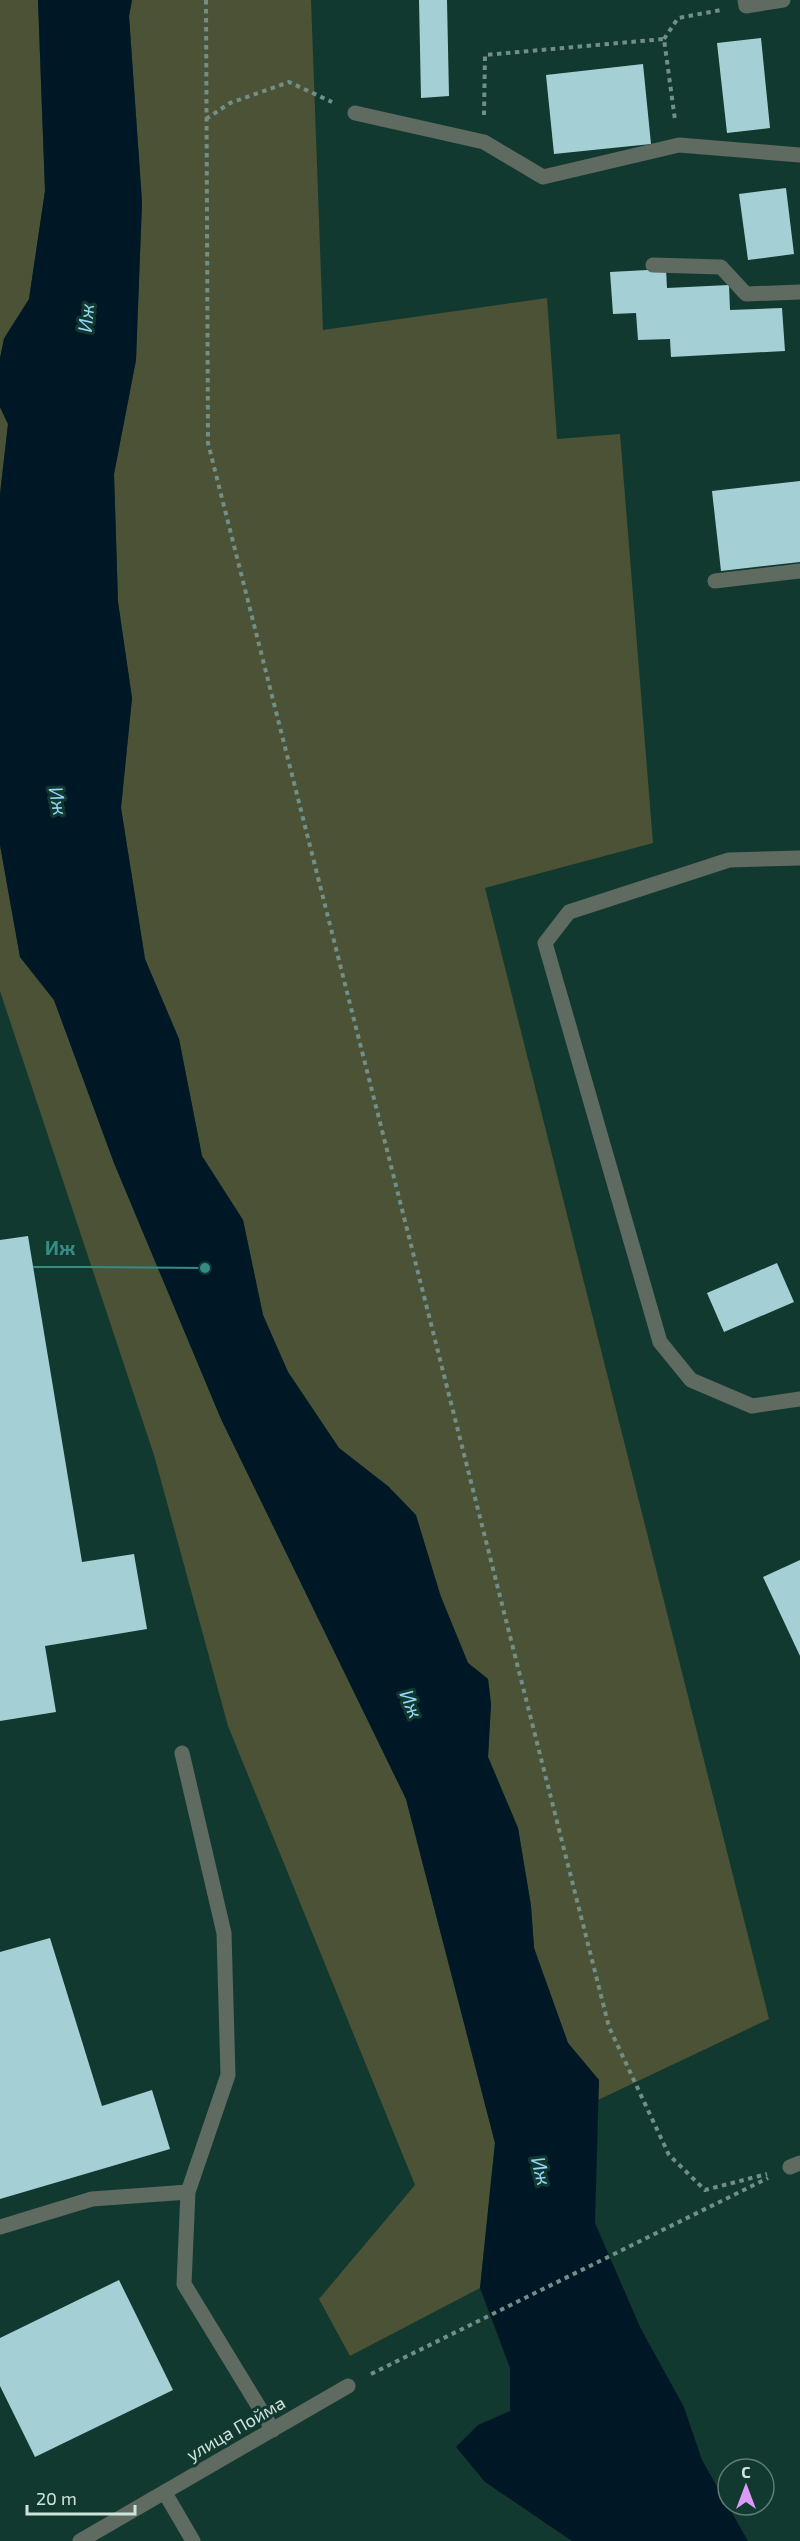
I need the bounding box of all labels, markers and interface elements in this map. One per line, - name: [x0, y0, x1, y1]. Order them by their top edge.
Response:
- water label: Иж: [72, 302, 98, 333]
- water label: Иж: [45, 784, 73, 817]
- callout: Иж: [33, 1229, 87, 1267]
- text: Иж: [45, 1235, 76, 1259]
- water label: Иж: [395, 1686, 429, 1722]
- water label: Иж: [527, 2154, 557, 2188]
- street label: улица Пойма: [182, 2391, 289, 2465]
- north arrow: [716, 2457, 776, 2517]
- text: С: [741, 2462, 751, 2481]
- scale bar: [27, 2478, 135, 2516]
- text: 20 m: [36, 2487, 77, 2509]

